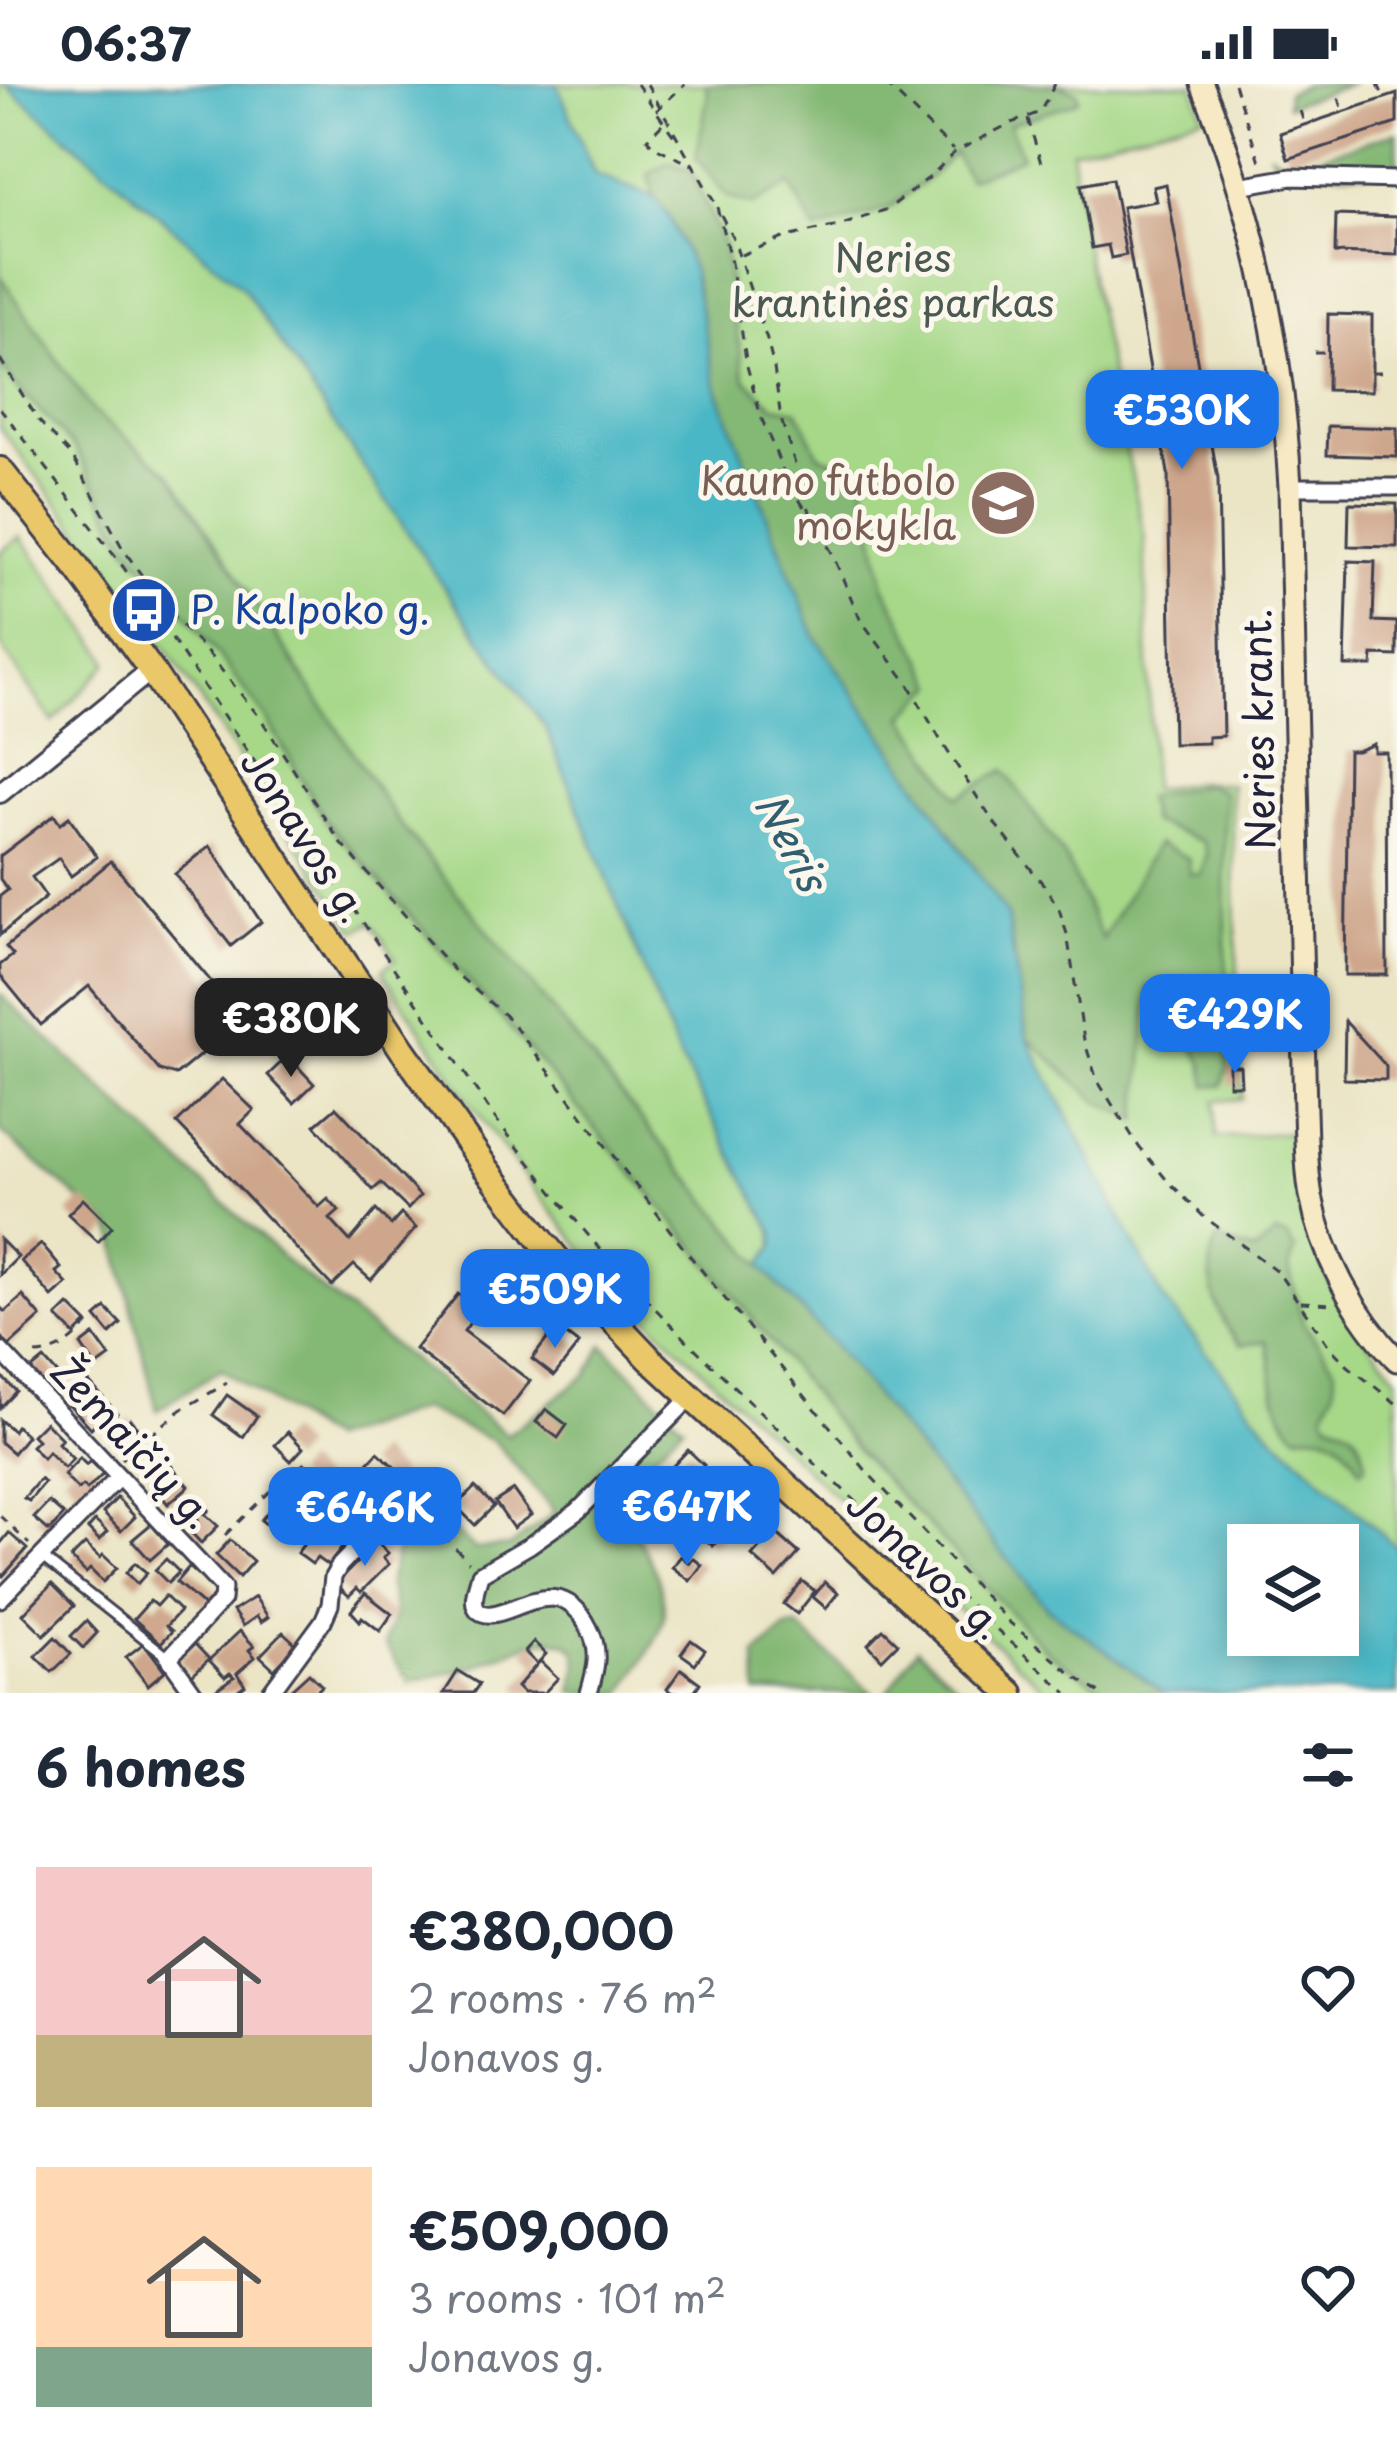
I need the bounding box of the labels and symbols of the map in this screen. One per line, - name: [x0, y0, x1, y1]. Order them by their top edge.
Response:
- park label: Neries krantinės parkas: [732, 226, 1054, 330]
- pin: €530K: [1098, 370, 1266, 472]
- place label: Kauno futbolo mokykla: [700, 449, 957, 553]
- school or university icon: Kauno futbolo mokykla: [968, 468, 1038, 538]
- bus stop icon: P. Kalpoko g.: [109, 575, 179, 645]
- place label: P. Kalpoko g.: [190, 578, 430, 637]
- street label: Neries krant.: [1225, 608, 1288, 850]
- street label: Jonavos g.: [228, 736, 384, 933]
- water label: Neris: [741, 780, 847, 905]
- pin: €429K: [1151, 974, 1319, 1076]
- pin: €380K: [207, 978, 375, 1080]
- pin: €509K: [471, 1249, 639, 1351]
- street label: Žemaičių g.: [38, 1342, 229, 1541]
- pin: €647K: [603, 1466, 771, 1568]
- pin: €646K: [281, 1467, 449, 1569]
- street label: Jonavos g.: [835, 1475, 1019, 1652]

